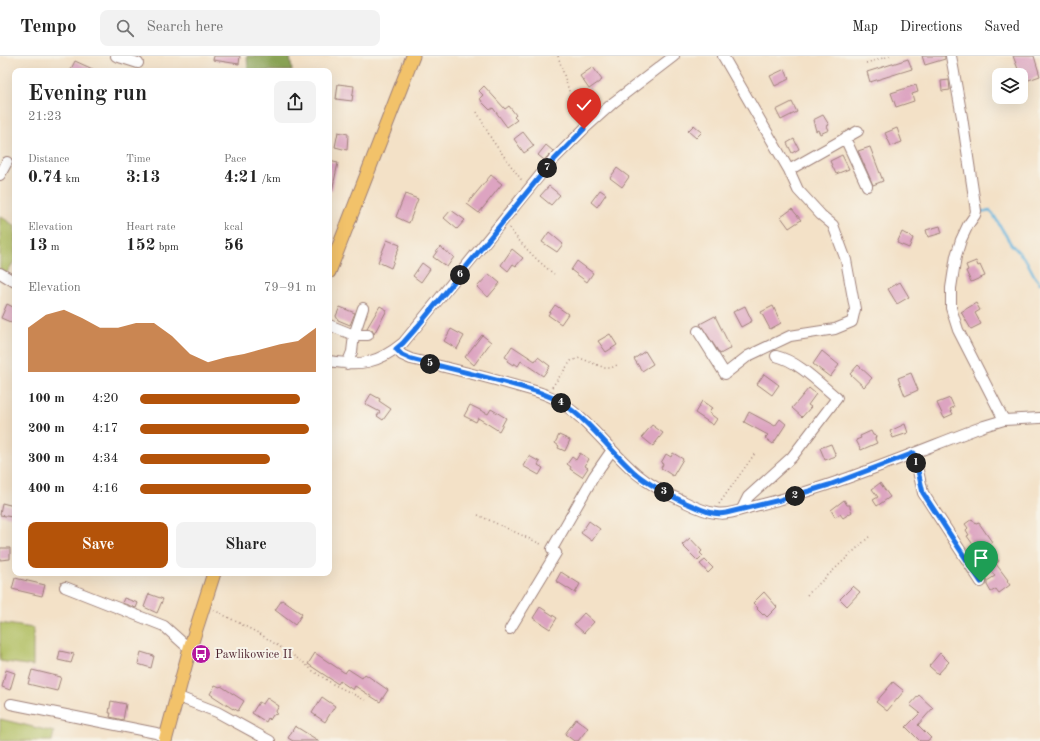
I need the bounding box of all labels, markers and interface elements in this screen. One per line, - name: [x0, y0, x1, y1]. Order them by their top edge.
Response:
- search box: [100, 10, 380, 46]
- icon: search: [114, 17, 136, 39]
- text: Tempo: [20, 18, 76, 37]
- text: Search here: [146, 20, 223, 35]
- text: Map: [852, 20, 878, 34]
- text: Directions: [900, 20, 962, 34]
- text: Saved: [984, 20, 1020, 34]
- map controls: [992, 68, 1028, 104]
- button: layers: [992, 68, 1028, 104]
- button: share: [274, 81, 316, 123]
- text: Evening run: [28, 83, 147, 105]
- pin: [567, 88, 601, 129]
- icon: check: [573, 94, 595, 116]
- text: 21:23: [28, 110, 62, 123]
- text: Distance: [28, 154, 69, 165]
- text: Time: [126, 154, 151, 165]
- text: Pace: [224, 154, 246, 165]
- pin: 7: [537, 158, 557, 178]
- text: 7: [544, 162, 550, 173]
- text: 0.74: [28, 169, 62, 186]
- text: 3:13: [126, 169, 160, 186]
- text: 4:21: [224, 169, 258, 186]
- text: km: [62, 174, 80, 185]
- text: /km: [258, 174, 281, 185]
- text: Elevation: [28, 222, 73, 233]
- text: Heart rate: [126, 222, 175, 233]
- text: kcal: [224, 222, 243, 233]
- text: 13: [28, 237, 48, 254]
- text: 152: [126, 237, 156, 254]
- text: 56: [224, 237, 244, 254]
- text: m: [48, 242, 60, 253]
- text: bpm: [156, 242, 179, 253]
- pin: 6: [450, 265, 470, 285]
- text: 6: [457, 269, 463, 280]
- text: Elevation: [28, 281, 81, 294]
- text: 79–91 m: [264, 281, 316, 294]
- pin: 5: [420, 354, 440, 374]
- text: 5: [427, 358, 433, 369]
- text: 100 m: [28, 392, 65, 405]
- text: 4:20: [92, 392, 118, 405]
- pin: 4: [551, 393, 571, 413]
- text: 4: [558, 397, 564, 408]
- text: 200 m: [28, 422, 65, 435]
- text: 4:17: [92, 422, 118, 435]
- text: 300 m: [28, 452, 65, 465]
- text: 4:34: [92, 452, 118, 465]
- pin: 1: [906, 453, 926, 473]
- text: 1: [913, 457, 919, 468]
- text: 400 m: [28, 482, 65, 495]
- text: 4:16: [92, 482, 118, 495]
- pin: 3: [654, 482, 674, 502]
- text: 3: [661, 486, 667, 497]
- pin: 2: [785, 486, 805, 506]
- text: 2: [792, 490, 798, 501]
- button: Save: [28, 522, 168, 568]
- button: Share: [176, 522, 316, 568]
- pin: [964, 541, 998, 582]
- icon: arrive: [970, 547, 992, 569]
- bus stop icon: Pawlikowice II: [190, 643, 212, 665]
- place label: Pawlikowice II: [215, 649, 292, 661]

